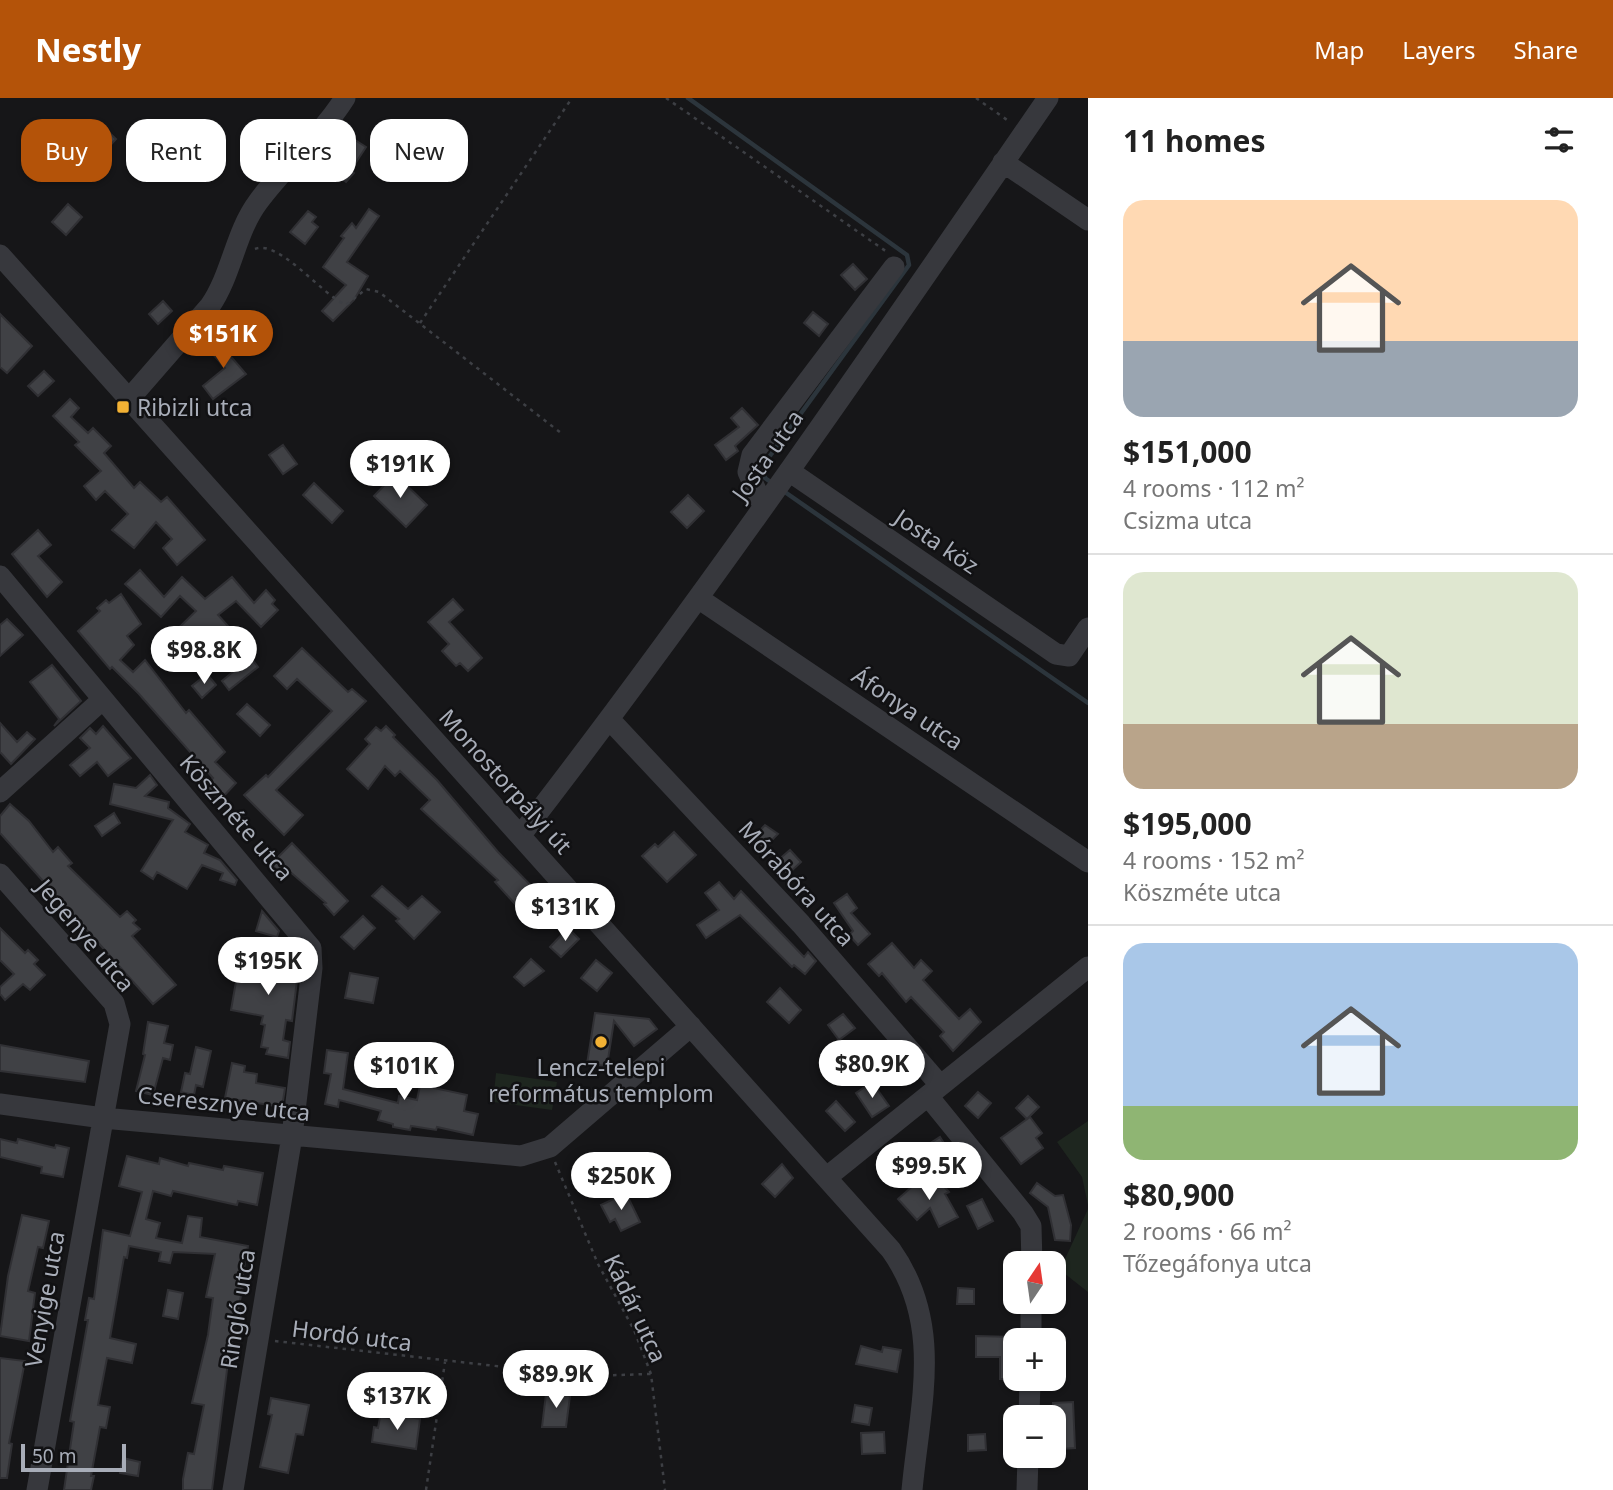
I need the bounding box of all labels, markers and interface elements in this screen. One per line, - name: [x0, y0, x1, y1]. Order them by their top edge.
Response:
- text: Nestly: [35, 27, 141, 72]
- text: Map: [1314, 33, 1364, 66]
- text: Layers: [1402, 33, 1476, 66]
- text: Share: [1514, 33, 1578, 66]
- chip: Buy: [21, 119, 112, 182]
- chip: Rent: [126, 119, 226, 182]
- chip: Filters: [240, 119, 356, 182]
- chip: New: [370, 119, 468, 182]
- text: 11 homes: [1123, 120, 1266, 161]
- icon: filters: [1540, 121, 1578, 159]
- icon: home: [1288, 245, 1414, 371]
- pin: $151K: [174, 310, 272, 370]
- text: $151K: [189, 317, 257, 349]
- place label: Ribizli utca: [137, 391, 252, 423]
- marker: Ribizli utca: [115, 399, 131, 415]
- street label: Josta utca: [723, 403, 810, 509]
- text: $151,000: [1123, 431, 1252, 472]
- pin: $191K: [351, 440, 449, 500]
- text: $191K: [366, 447, 434, 479]
- text: 4 rooms · 112 m²: [1123, 472, 1305, 504]
- street label: Josta köz: [887, 500, 985, 581]
- text: Csizma utca: [1123, 504, 1252, 536]
- icon: home: [1288, 617, 1414, 743]
- pin: $98.8K: [147, 626, 261, 686]
- text: $98.8K: [167, 633, 241, 665]
- street label: Áfonya utca: [846, 659, 970, 757]
- street label: Monostorpályi út: [432, 702, 580, 860]
- street label: Köszméte utca: [173, 747, 301, 887]
- text: $195,000: [1123, 803, 1252, 844]
- street label: Mórabóra utca: [732, 813, 862, 953]
- text: 4 rooms · 152 m²: [1123, 844, 1305, 876]
- street label: Jegenye utca: [28, 870, 143, 998]
- text: Köszméte utca: [1123, 876, 1281, 908]
- pin: $131K: [516, 884, 614, 943]
- text: $131K: [531, 890, 599, 922]
- pin: $195K: [219, 937, 317, 997]
- text: $195K: [234, 944, 302, 976]
- icon: home: [1288, 988, 1414, 1114]
- marker: Lencz-telepi református templom: [593, 1034, 609, 1050]
- pin: $80.9K: [815, 1040, 929, 1100]
- pin: $101K: [355, 1042, 453, 1102]
- text: $80.9K: [835, 1047, 909, 1079]
- text: $101K: [370, 1049, 438, 1081]
- place label: Lencz-telepi református templom: [488, 1051, 714, 1109]
- street label: Cseresznye utca: [136, 1078, 312, 1128]
- pin: $99.5K: [872, 1142, 986, 1202]
- text: $99.5K: [892, 1149, 966, 1181]
- pin: $250K: [572, 1152, 670, 1212]
- text: $250K: [587, 1159, 655, 1191]
- text: $80,900: [1123, 1174, 1235, 1215]
- text: 2 rooms · 66 m²: [1123, 1215, 1292, 1247]
- street label: Venyige utca: [16, 1228, 72, 1370]
- street label: Ringló utca: [212, 1247, 262, 1371]
- text: Tőzegáfonya utca: [1123, 1247, 1312, 1279]
- street label: Kádár utca: [597, 1249, 675, 1367]
- north arrow: [1003, 1251, 1066, 1314]
- map controls: [1003, 1251, 1066, 1468]
- street label: Hordó utca: [290, 1312, 414, 1358]
- button: +: [1003, 1328, 1066, 1391]
- pin: $89.9K: [499, 1350, 613, 1410]
- text: $89.9K: [519, 1357, 593, 1389]
- pin: $137K: [348, 1372, 446, 1432]
- text: $137K: [363, 1379, 431, 1411]
- button: −: [1003, 1405, 1066, 1468]
- scale bar: [21, 1441, 126, 1473]
- text: 50 m: [32, 1443, 76, 1469]

